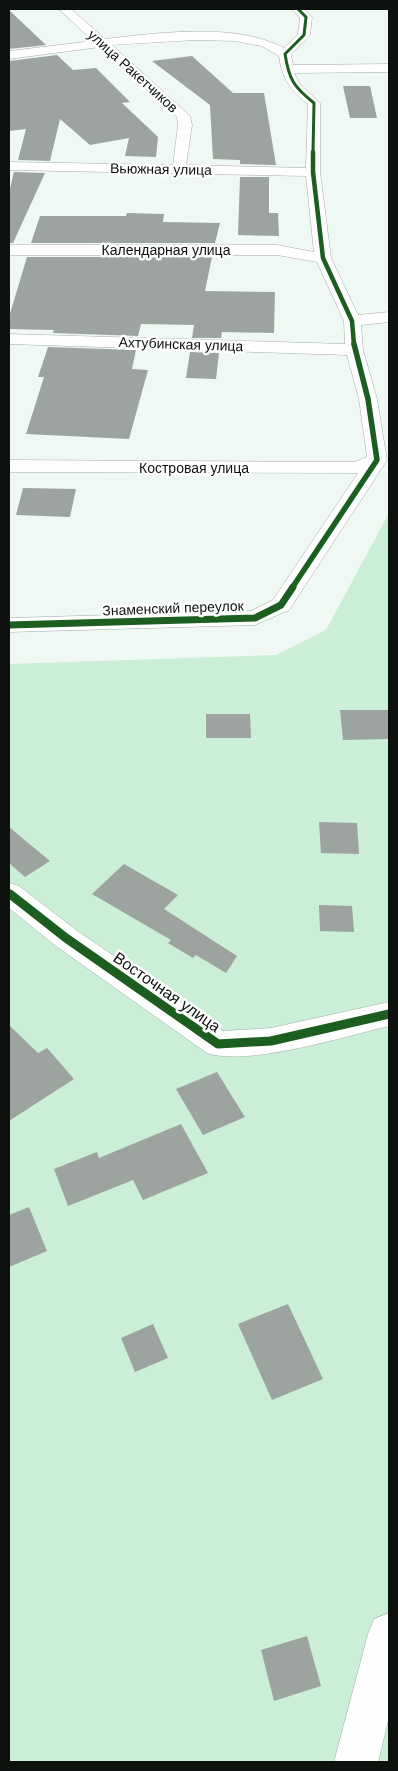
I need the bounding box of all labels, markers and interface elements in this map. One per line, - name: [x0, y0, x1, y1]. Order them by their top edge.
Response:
- street label: улица Ракетчиков: [85, 26, 181, 116]
- street label: Вьюжная улица: [110, 160, 212, 178]
- street label: Календарная улица: [102, 242, 231, 258]
- street label: Ахтубинская улица: [118, 334, 244, 354]
- street label: Костровая улица: [139, 460, 249, 476]
- street label: Знаменский переулок: [102, 598, 245, 618]
- street label: Восточная улица: [110, 949, 224, 1035]

